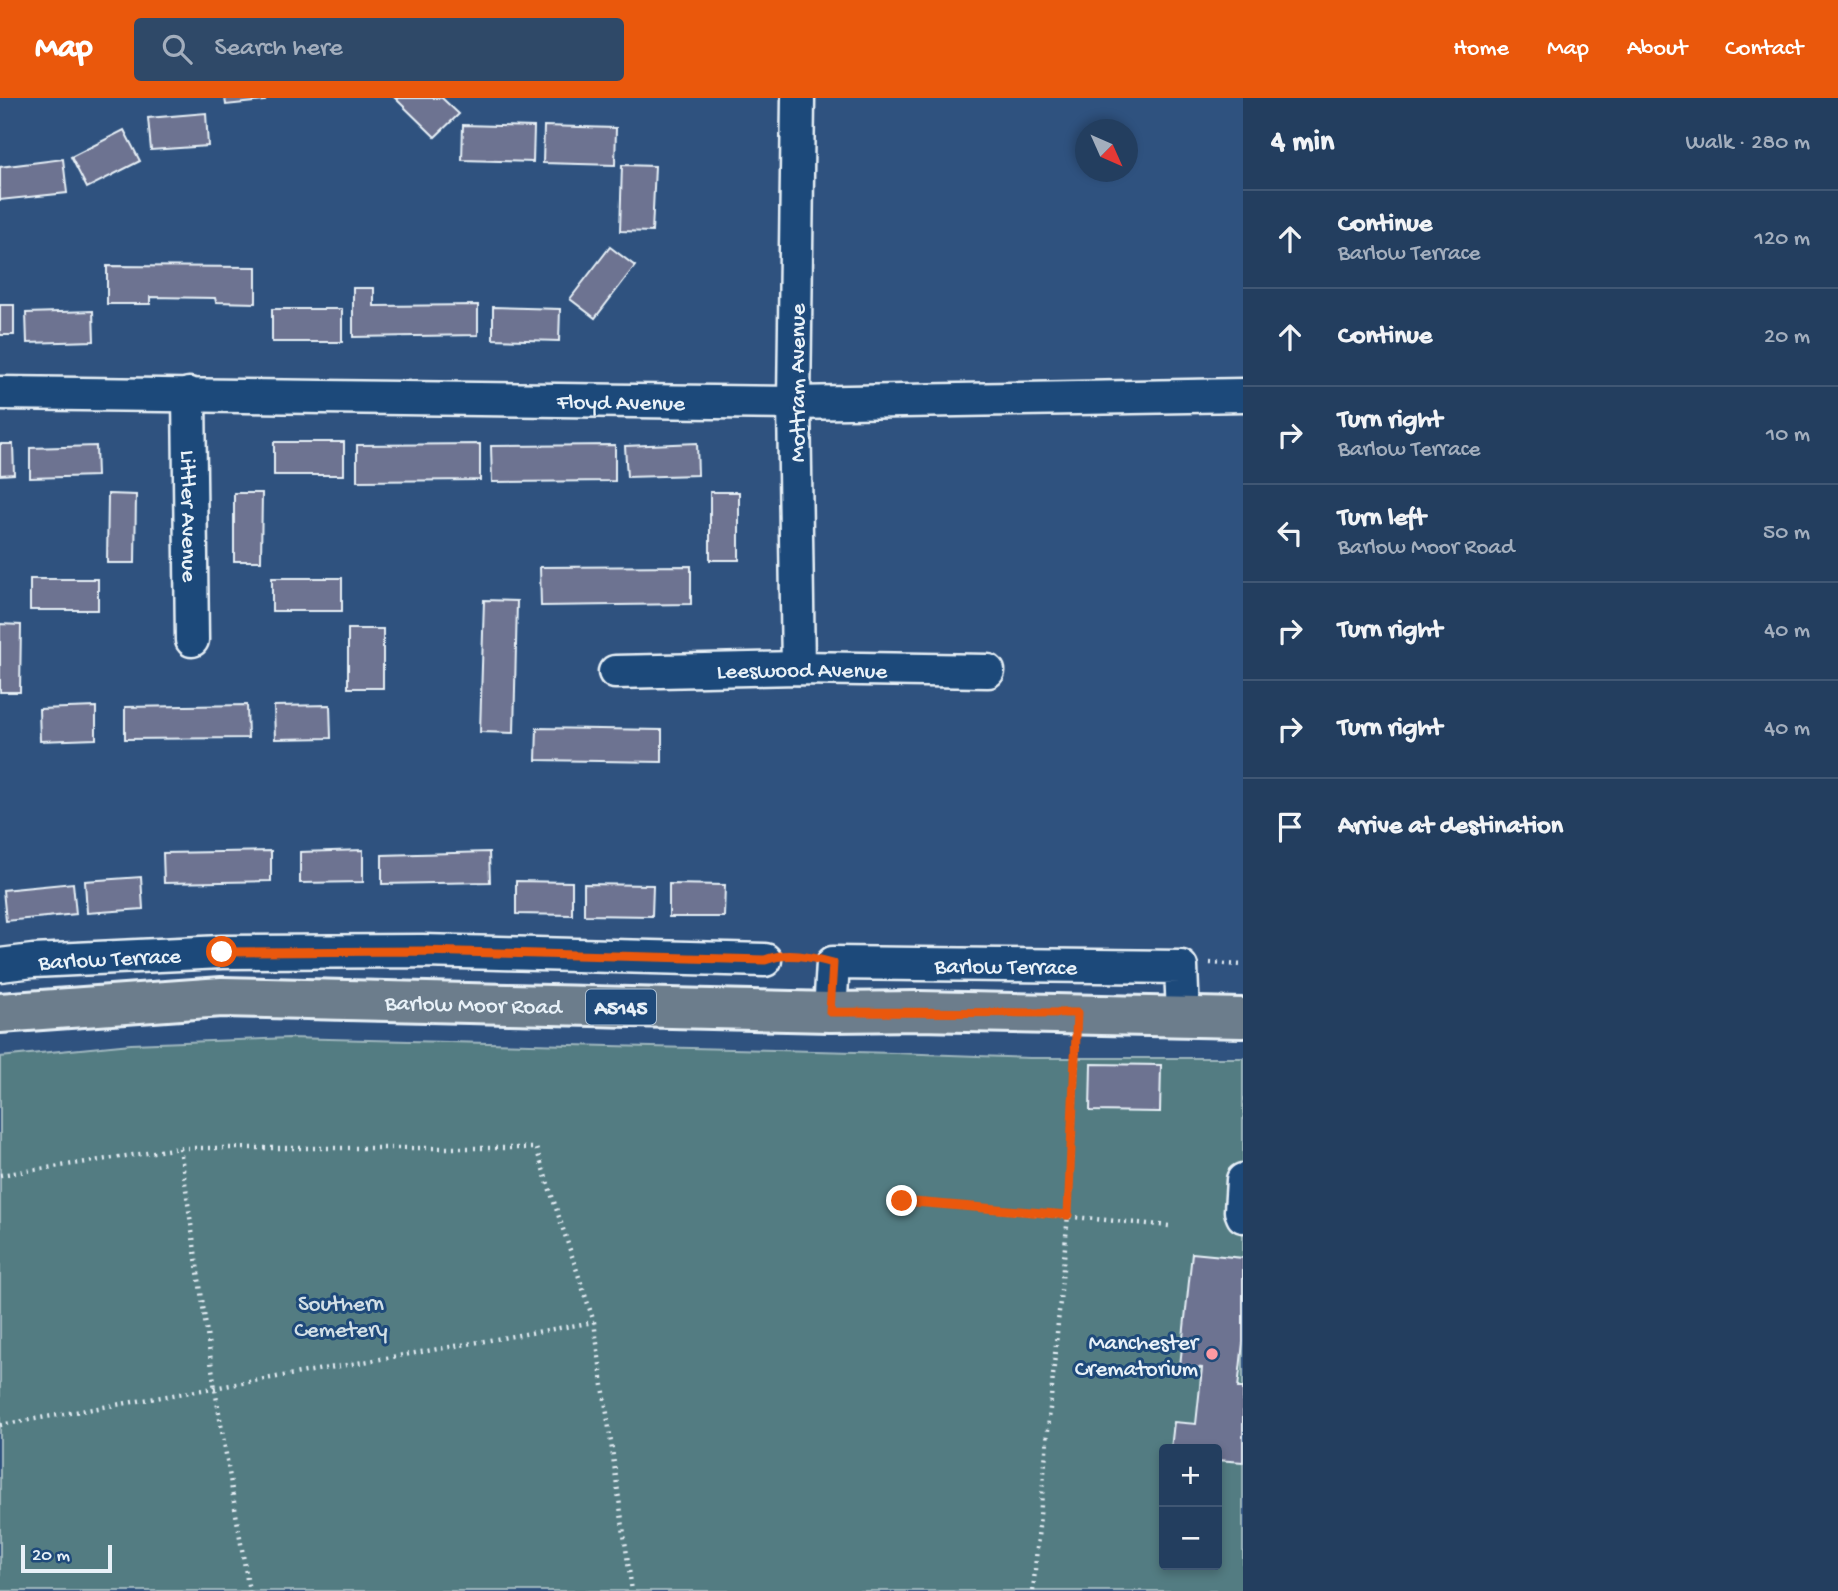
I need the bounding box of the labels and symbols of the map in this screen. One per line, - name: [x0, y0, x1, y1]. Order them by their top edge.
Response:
- north arrow: [1075, 119, 1138, 182]
- street label: Mottram Avenue: [786, 303, 813, 462]
- street label: Floyd Avenue: [556, 390, 686, 419]
- street label: Littler Avenue: [173, 450, 201, 583]
- street label: Leeswood Avenue: [716, 658, 889, 687]
- route start: [206, 936, 237, 967]
- street label: Barlow Terrace: [37, 944, 183, 978]
- street label: Barlow Terrace: [933, 954, 1078, 983]
- road number: A5145: [586, 990, 656, 1024]
- street label: Barlow Moor Road: [384, 991, 563, 1022]
- route end: [886, 1185, 917, 1216]
- park label: Southern Cemetery: [294, 1292, 388, 1345]
- place label: Manchester Crematorium: [1075, 1331, 1200, 1384]
- marker: Manchester Crematorium: [1204, 1346, 1220, 1362]
- scale bar: [21, 1542, 112, 1574]

